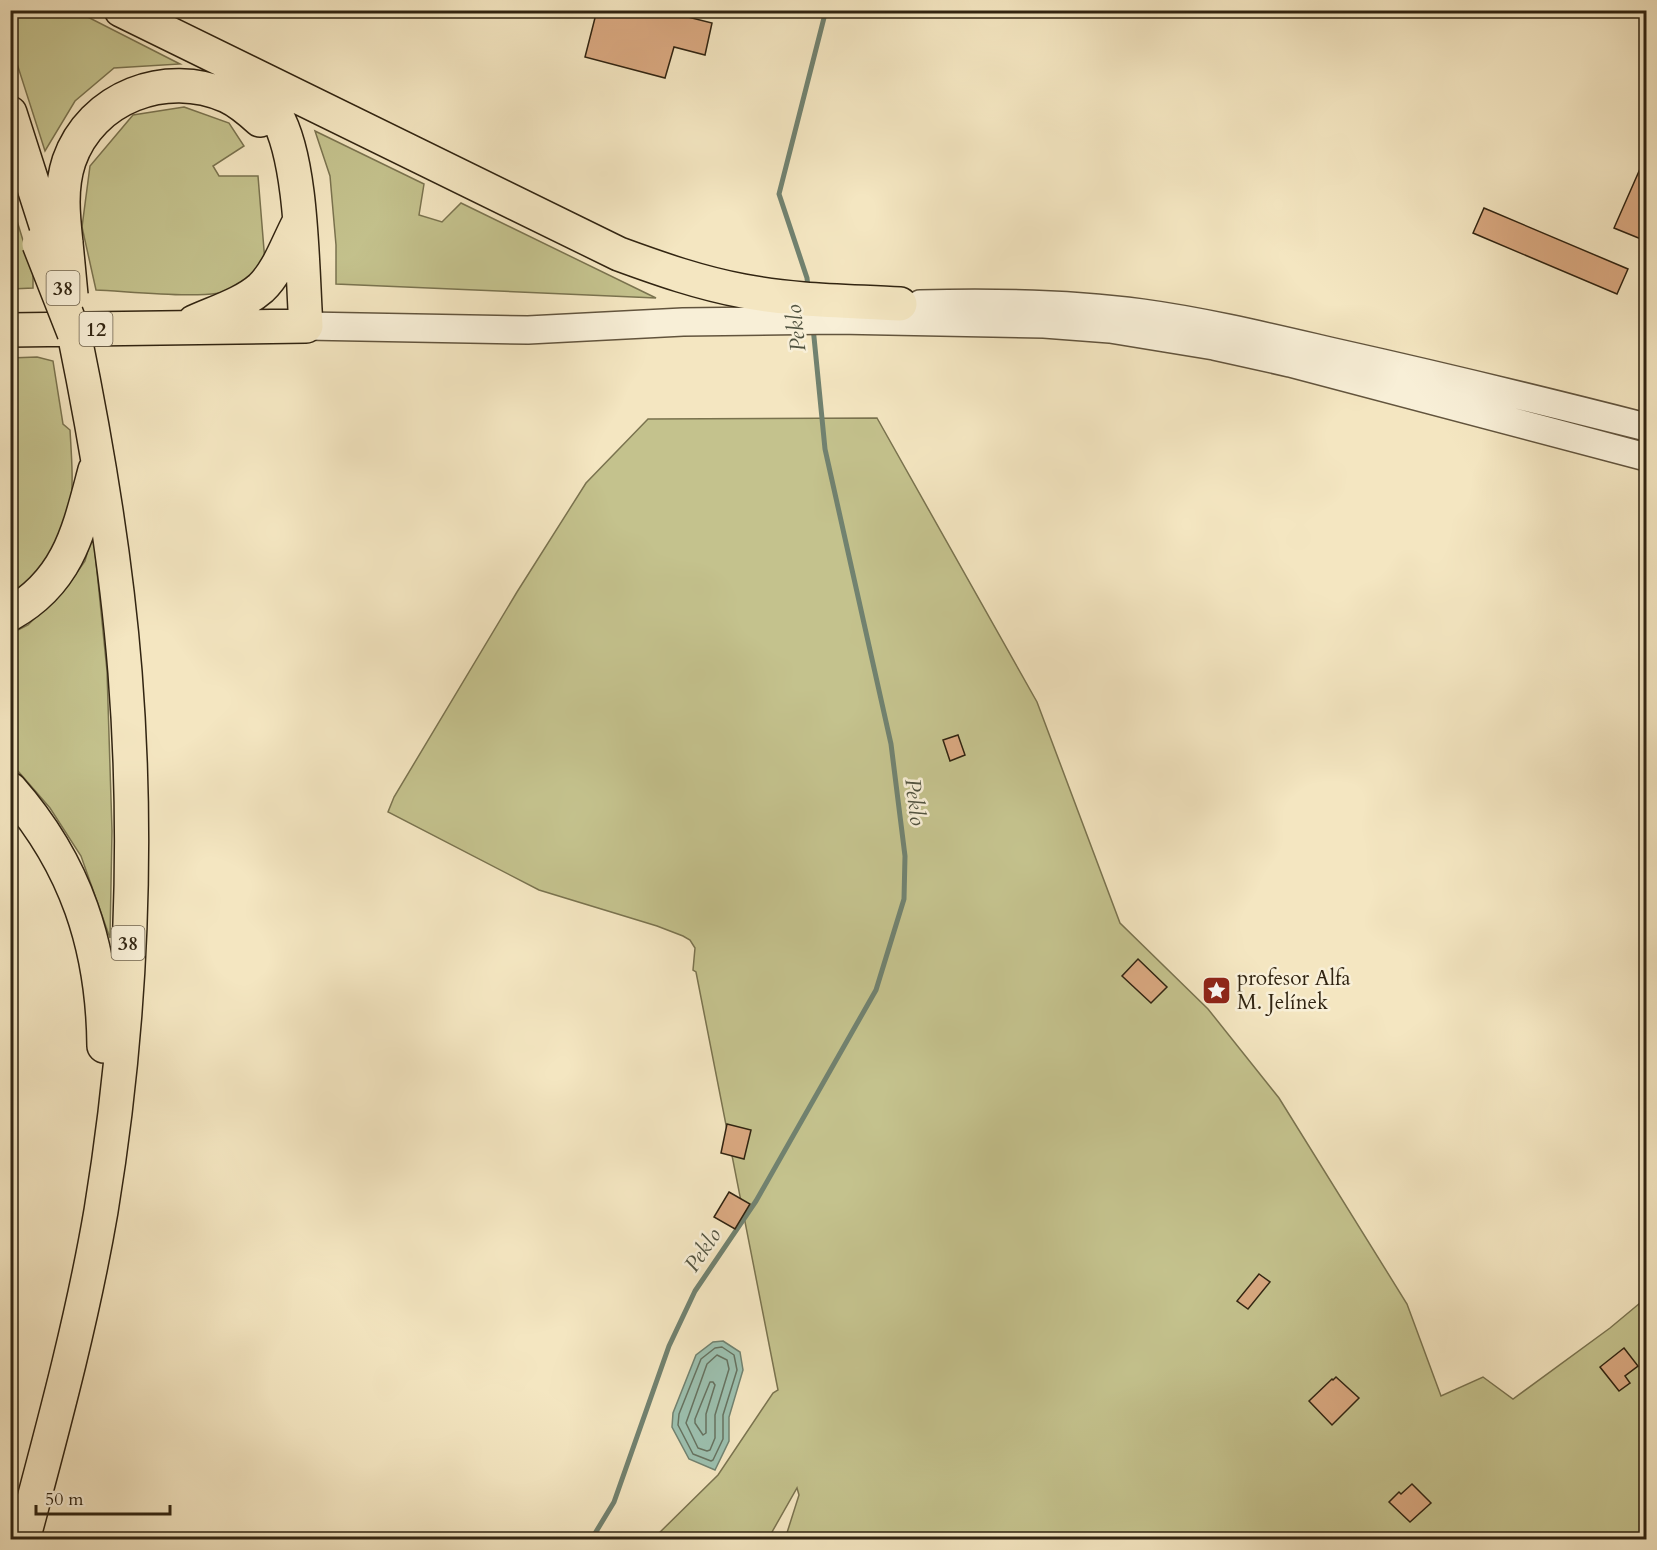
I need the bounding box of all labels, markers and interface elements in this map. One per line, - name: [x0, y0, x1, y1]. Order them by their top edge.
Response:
- road number: 38: [46, 271, 80, 305]
- water label: Peklo: [779, 303, 813, 353]
- road number: 12: [80, 312, 112, 346]
- water label: Peklo: [897, 777, 933, 827]
- road number: 38: [112, 926, 144, 960]
- place label: profesor Alfa M. Jelínek: [1237, 964, 1351, 1017]
- place icon: profesor Alfa M. Jelínek: [1200, 974, 1232, 1006]
- water label: Peklo: [677, 1222, 729, 1278]
- scale bar: [36, 1478, 170, 1516]
- text: 50 m: [45, 1487, 84, 1512]

